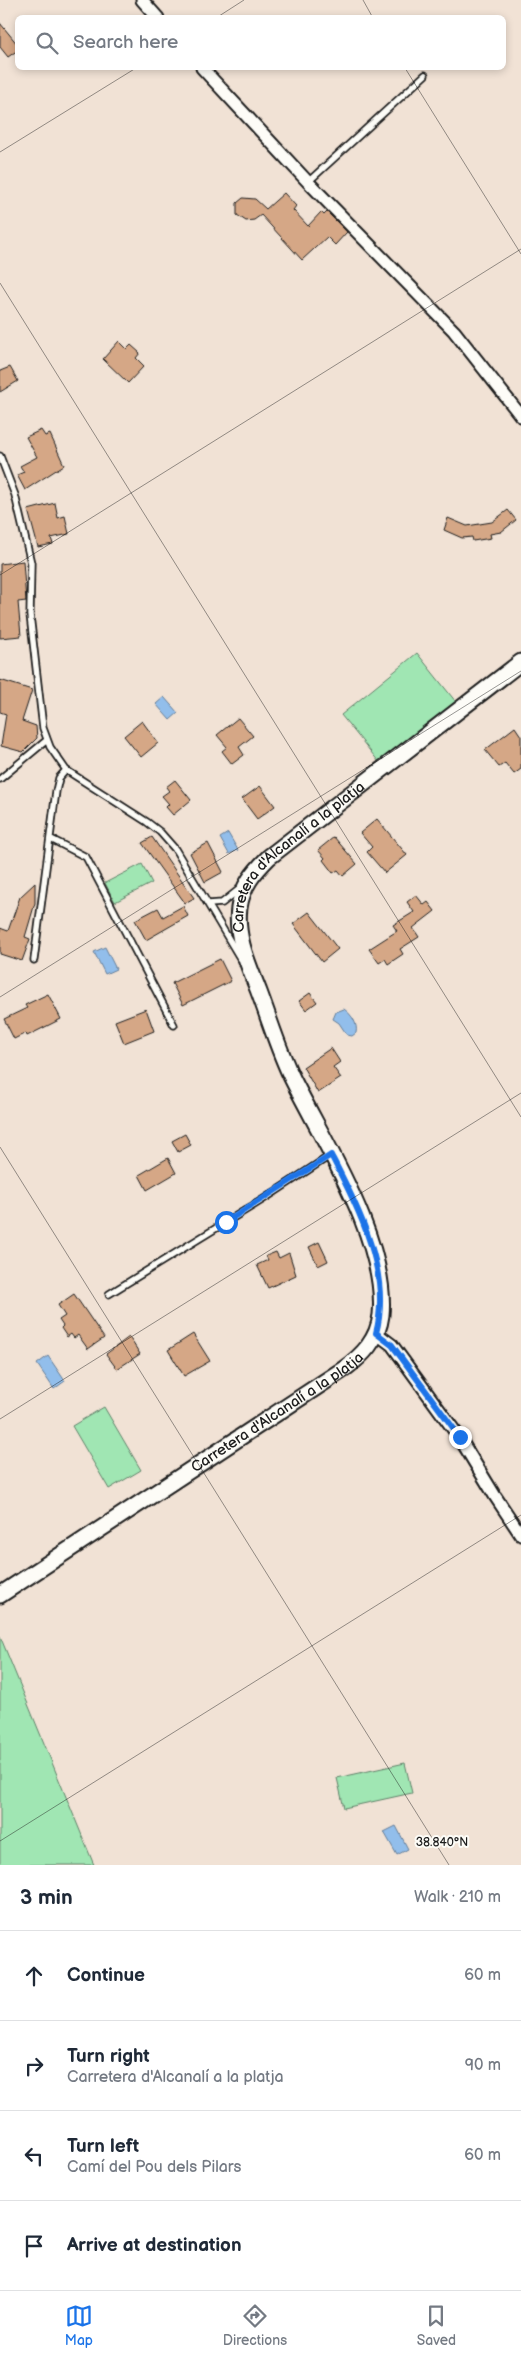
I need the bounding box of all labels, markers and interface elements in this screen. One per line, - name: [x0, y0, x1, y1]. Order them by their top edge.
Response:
- search box: [15, 15, 506, 70]
- icon: search: [33, 29, 61, 57]
- text: Search here: [73, 31, 178, 54]
- street label: Carretera d'Alcanalí a la platja: [229, 777, 369, 933]
- route start: [215, 1211, 238, 1234]
- street label: Carretera d'Alcanalí a la platja: [188, 1348, 368, 1477]
- route end: [449, 1426, 472, 1449]
- text: 38.840°N: [416, 1835, 468, 1850]
- text: 3 min: [20, 1885, 73, 1910]
- text: Walk · 210 m: [414, 1888, 501, 1907]
- icon: ahead: [20, 1962, 48, 1990]
- text: Continue: [67, 1964, 145, 1987]
- text: 60 m: [464, 1966, 501, 1985]
- text: Turn right: [67, 2045, 150, 2068]
- icon: right: [20, 2052, 48, 2080]
- text: 90 m: [465, 2056, 501, 2075]
- text: Carretera d'Alcanalí a la platja: [67, 2068, 284, 2087]
- text: Turn left: [67, 2135, 139, 2158]
- icon: left: [20, 2142, 48, 2170]
- text: 60 m: [464, 2146, 501, 2165]
- text: Camí del Pou dels Pilars: [67, 2158, 241, 2177]
- icon: arrive: [20, 2232, 48, 2260]
- text: Arrive at destination: [67, 2234, 242, 2257]
- tab: Map: [65, 2302, 93, 2349]
- tab: Directions: [223, 2302, 287, 2349]
- tab: Saved: [417, 2302, 456, 2349]

